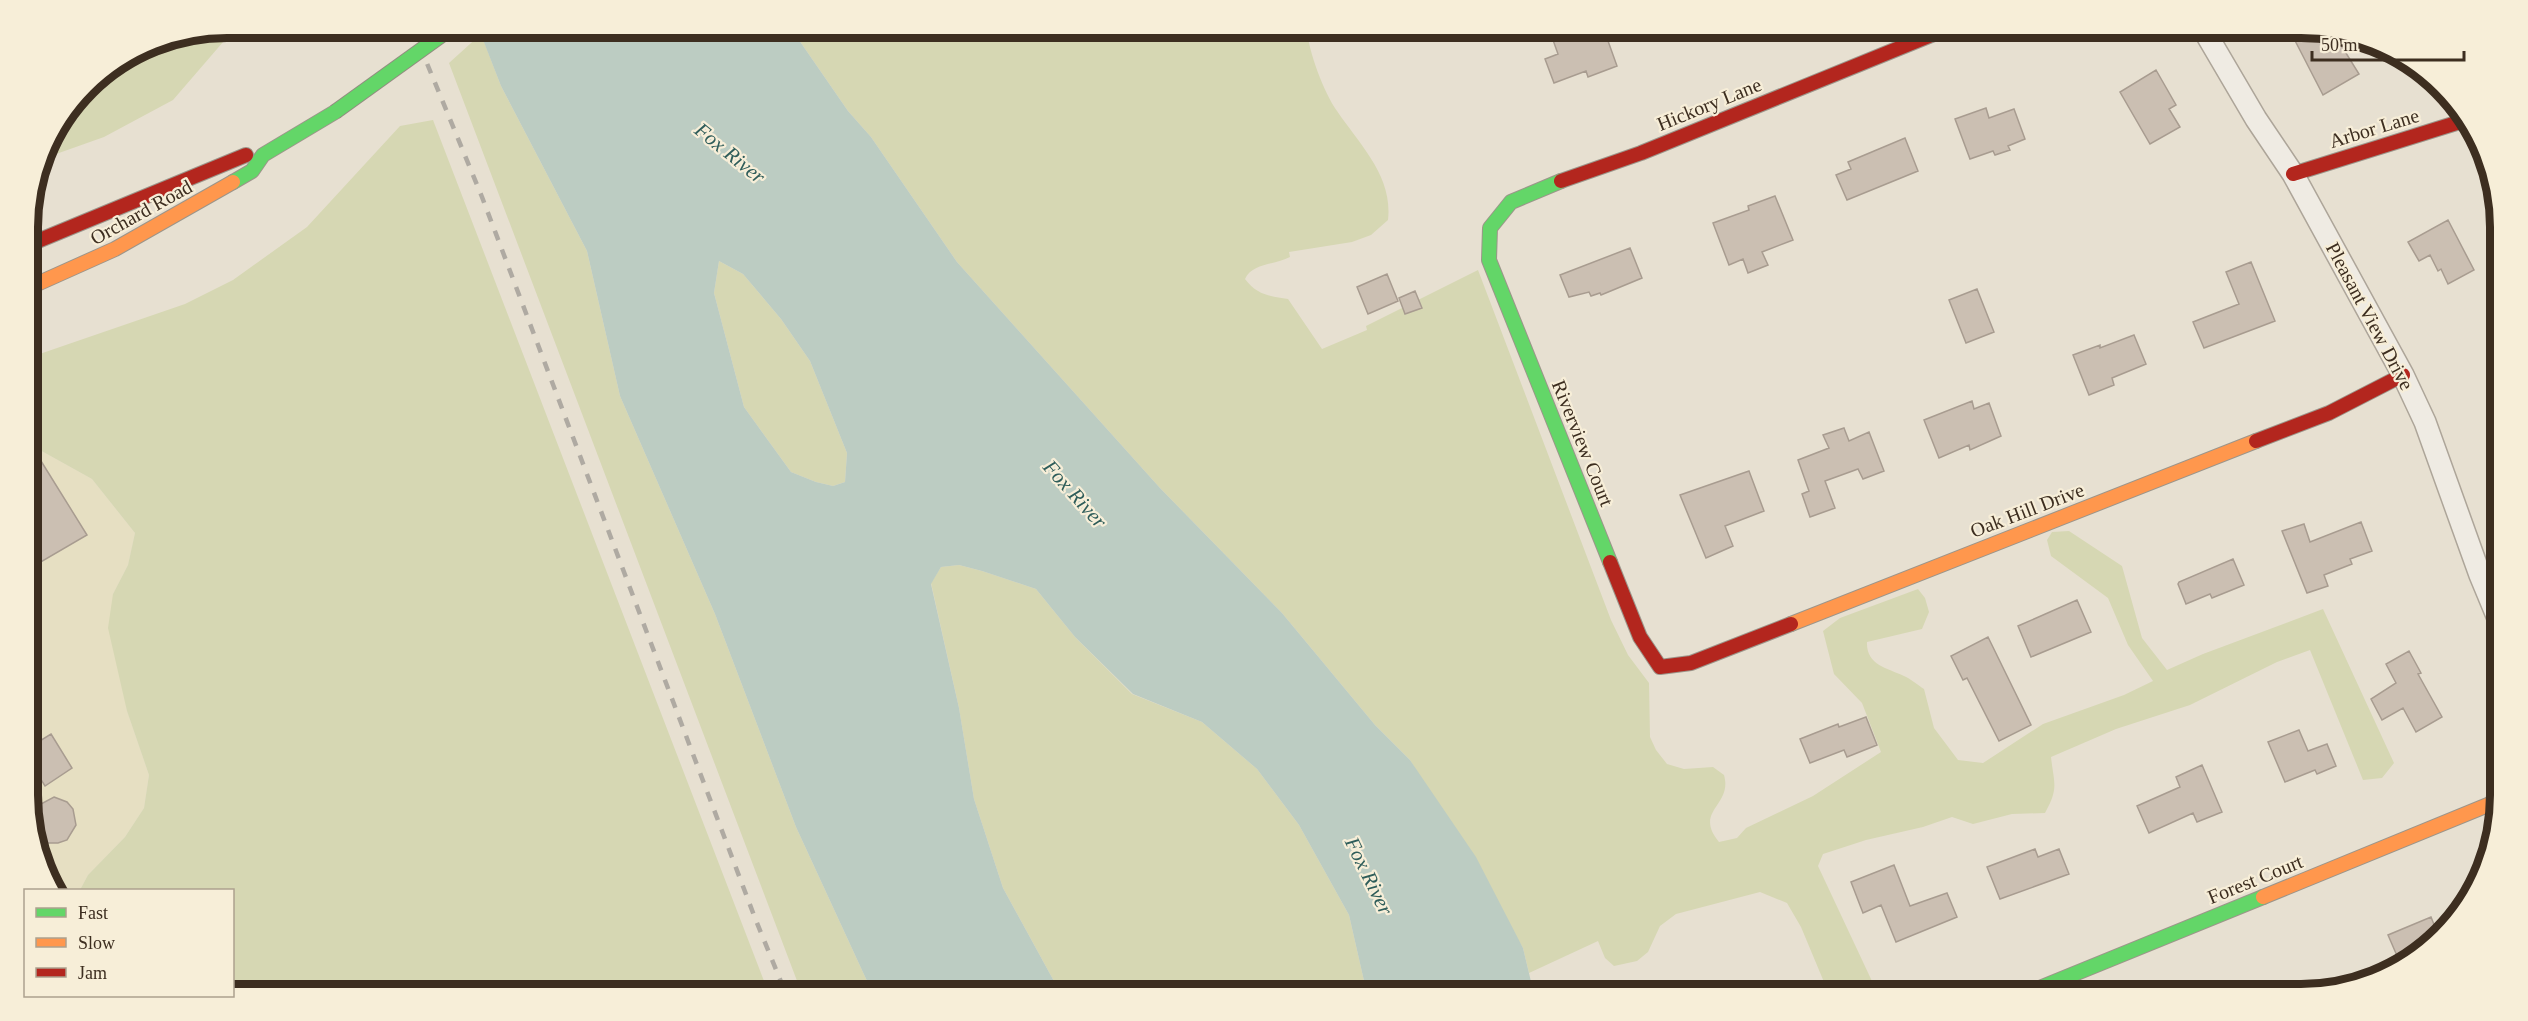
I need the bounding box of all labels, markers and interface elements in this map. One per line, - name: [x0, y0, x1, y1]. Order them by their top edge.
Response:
- scale bar: [2312, 24, 2464, 62]
- text: 50 m: [2321, 35, 2358, 55]
- street label: Hickory Lane: [1654, 73, 1765, 136]
- street label: Arbor Lane: [2326, 104, 2422, 152]
- water label: Fox River: [689, 117, 771, 189]
- street label: Orchard Road: [86, 175, 196, 249]
- street label: Pleasant View Drive: [2322, 238, 2418, 394]
- street label: Riverview Court: [1548, 377, 1618, 510]
- water label: Fox River: [1038, 454, 1112, 534]
- street label: Oak Hill Drive: [1967, 478, 2087, 542]
- water label: Fox River: [1340, 832, 1398, 919]
- street label: Forest Court: [2204, 850, 2306, 908]
- legend: [24, 889, 234, 997]
- text: Fast: [78, 903, 108, 923]
- text: Slow: [78, 933, 115, 953]
- text: Jam: [78, 963, 107, 983]

